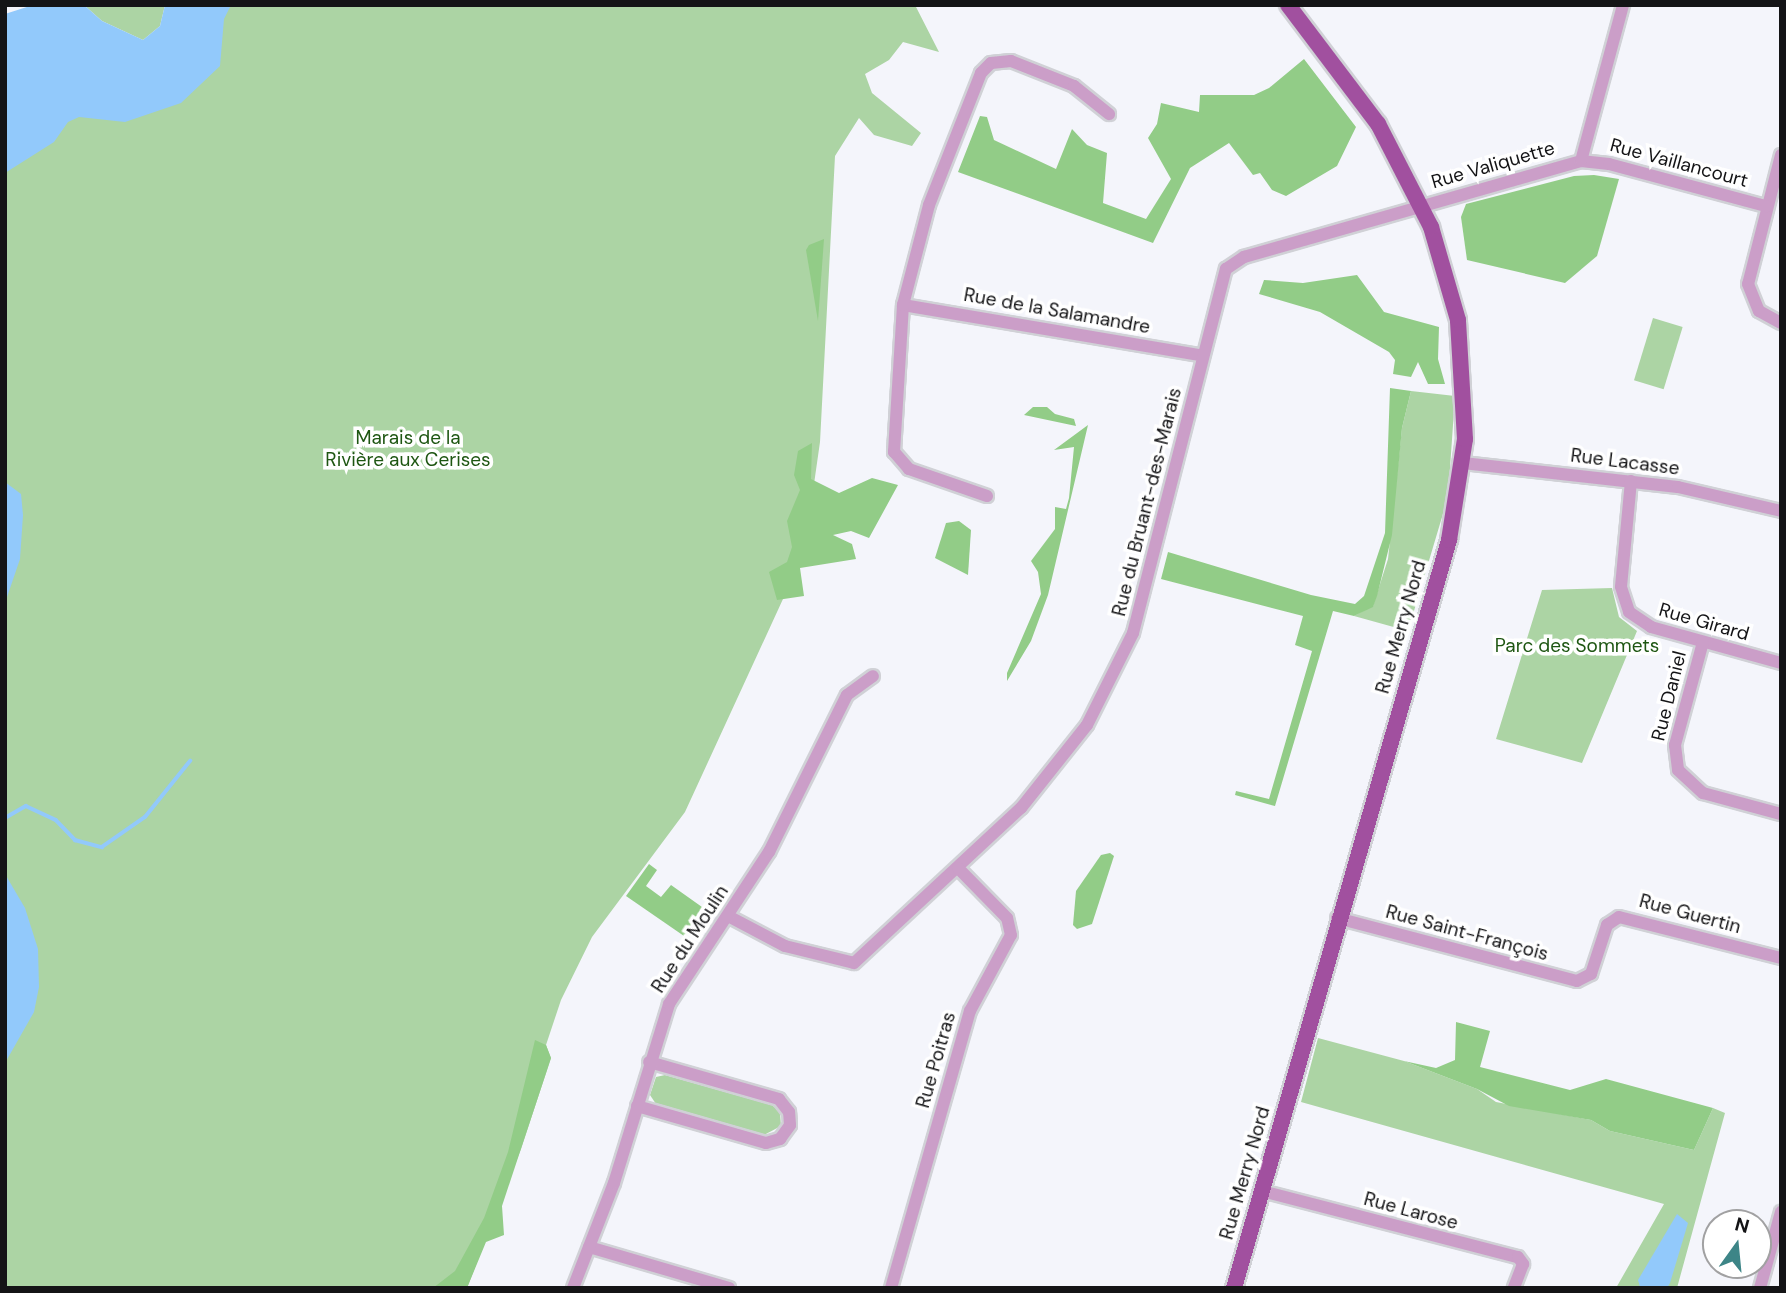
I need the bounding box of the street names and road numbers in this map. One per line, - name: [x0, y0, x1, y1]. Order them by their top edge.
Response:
- street label: Rue Vaillancourt: [1608, 134, 1750, 192]
- street label: Rue Valiquette: [1429, 136, 1557, 194]
- street label: Rue de la Salamandre: [962, 283, 1152, 339]
- street label: Rue du Bruant-des-Marais: [1108, 385, 1186, 619]
- street label: Rue Lacasse: [1569, 444, 1681, 480]
- street label: Rue Merry Nord: [1371, 558, 1431, 696]
- street label: Rue Girard: [1656, 598, 1752, 646]
- street label: Rue Daniel: [1647, 649, 1691, 743]
- street label: Rue du Moulin: [647, 881, 733, 997]
- street label: Rue Guertin: [1637, 890, 1743, 938]
- street label: Rue Saint-François: [1383, 900, 1551, 966]
- street label: Rue Poitras: [911, 1009, 961, 1111]
- street label: Rue Merry Nord: [1215, 1104, 1275, 1242]
- street label: Rue Larose: [1361, 1187, 1461, 1235]

